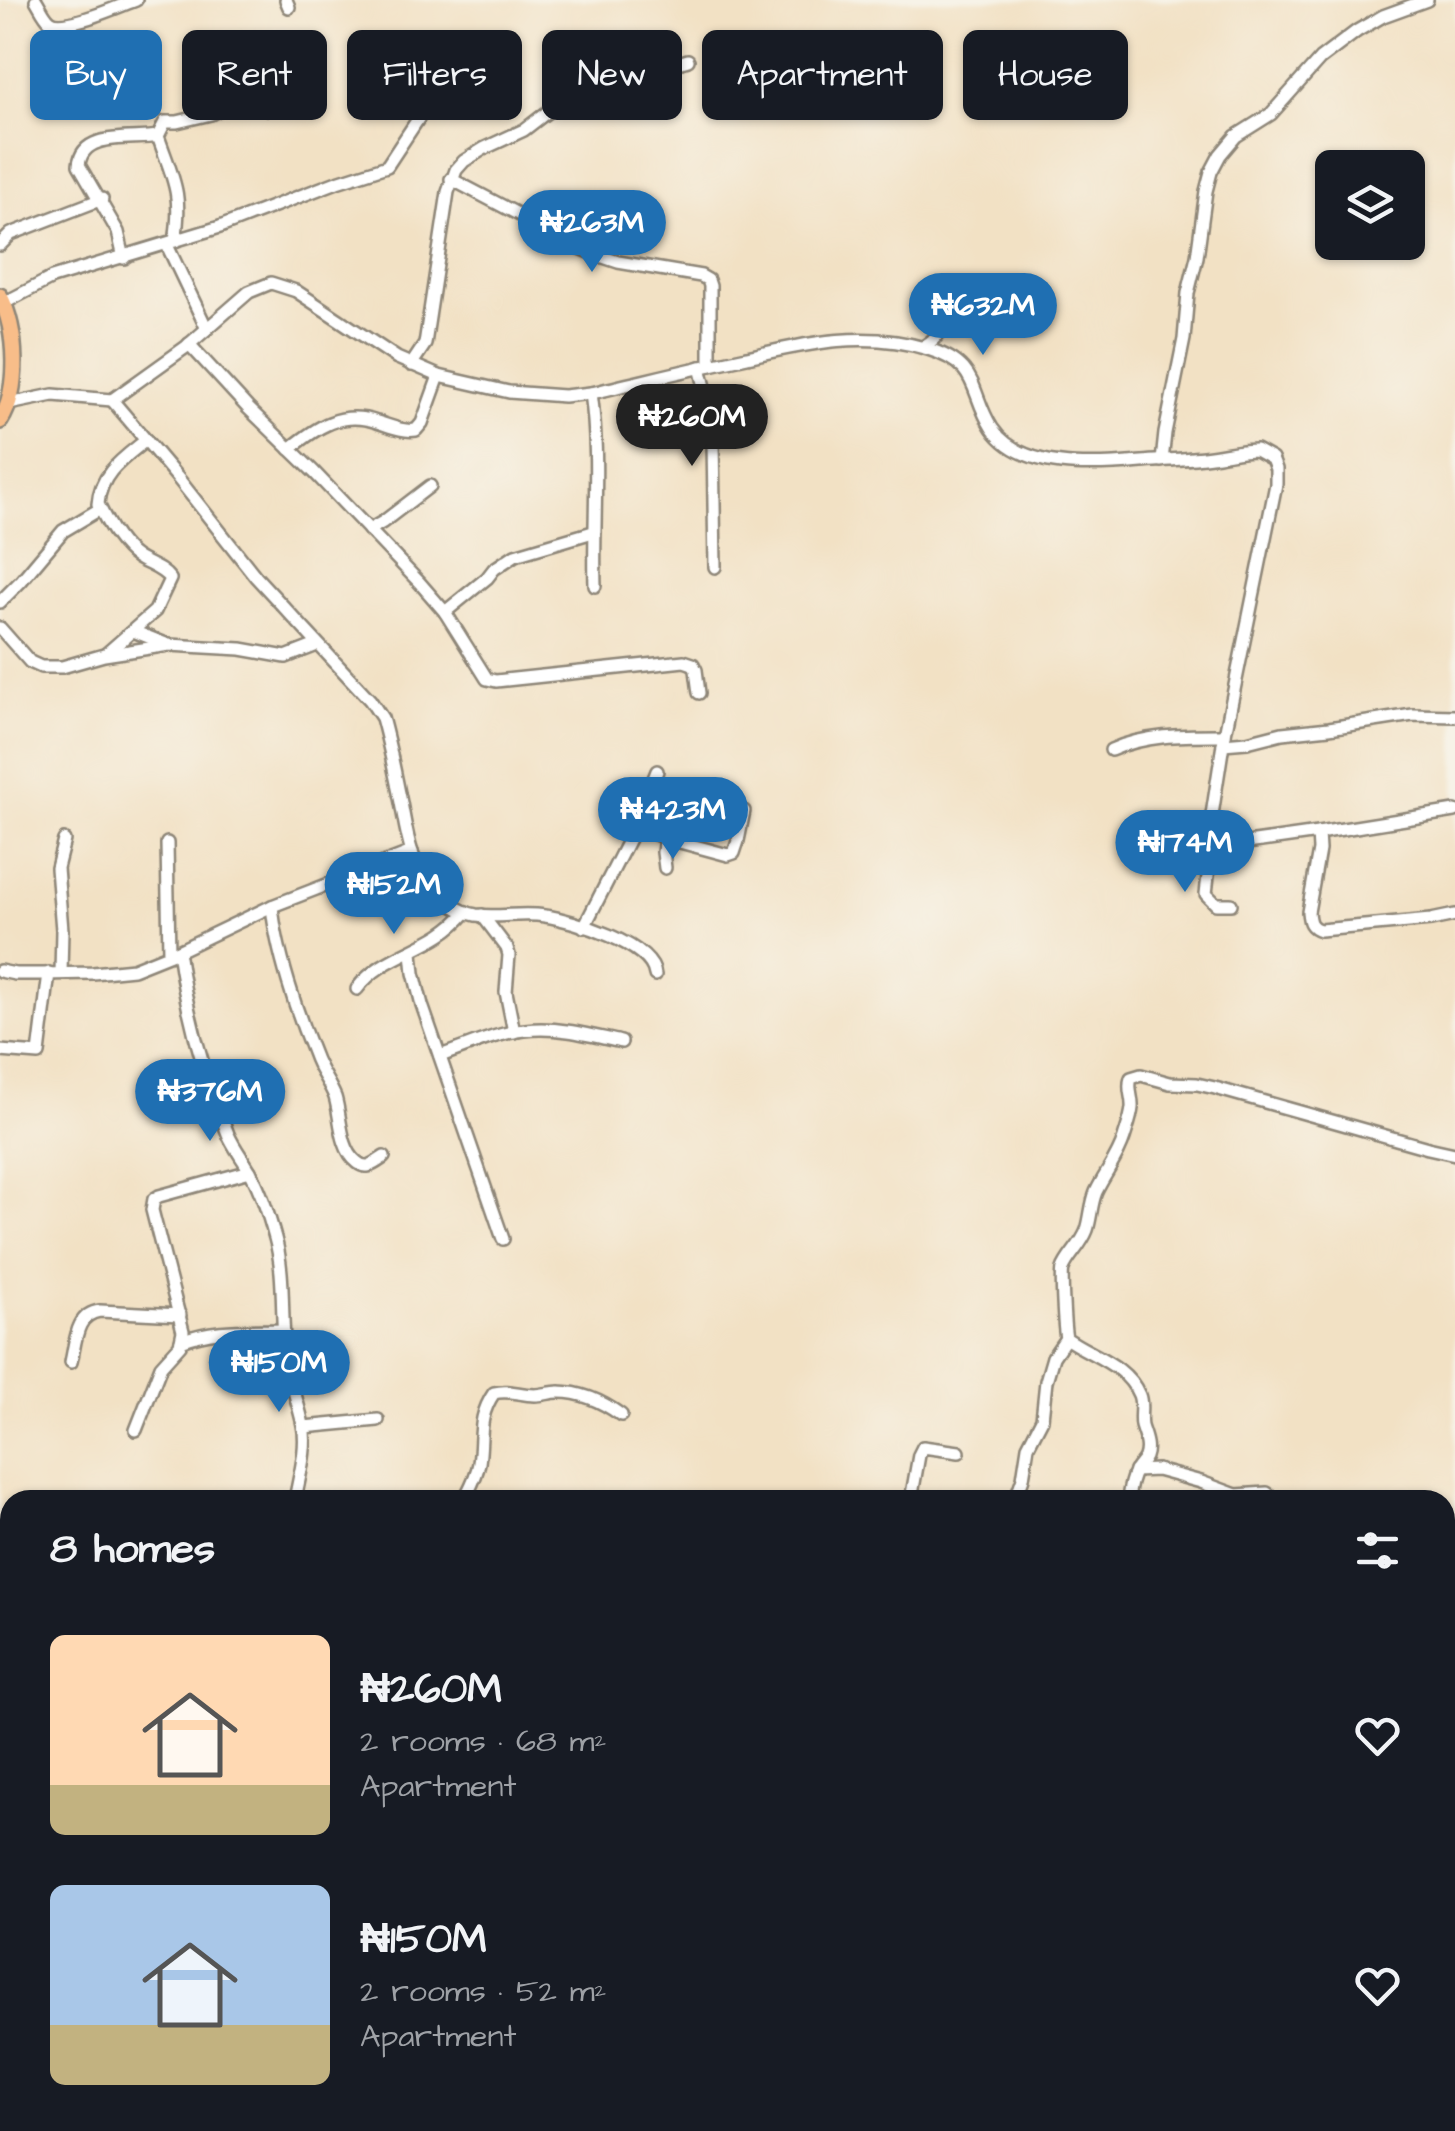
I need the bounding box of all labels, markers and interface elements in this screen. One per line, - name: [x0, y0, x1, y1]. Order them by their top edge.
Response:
- chip: Buy: [30, 30, 162, 120]
- chip: Rent: [182, 30, 327, 120]
- chip: Filters: [347, 30, 522, 120]
- chip: New: [542, 30, 682, 120]
- chip: Apartment: [702, 30, 943, 120]
- chip: House: [963, 30, 1128, 120]
- map controls: [1315, 150, 1425, 260]
- button: layers: [1315, 150, 1425, 260]
- pin: ₦263M: [522, 190, 662, 275]
- text: ₦263M: [540, 200, 644, 245]
- pin: ₦632M: [913, 273, 1053, 358]
- text: ₦632M: [931, 283, 1035, 328]
- pin: ₦260M: [622, 384, 762, 469]
- text: ₦260M: [638, 394, 746, 439]
- pin: ₦423M: [603, 777, 743, 862]
- text: ₦423M: [620, 787, 726, 832]
- pin: ₦174M: [1115, 810, 1255, 895]
- text: ₦174M: [1137, 820, 1233, 865]
- pin: ₦152M: [324, 852, 464, 937]
- text: ₦152M: [347, 862, 441, 907]
- pin: ₦376M: [140, 1059, 280, 1144]
- text: ₦376M: [157, 1069, 263, 1114]
- pin: ₦150M: [209, 1330, 349, 1415]
- text: ₦150M: [231, 1340, 327, 1385]
- text: 8 homes: [50, 1521, 215, 1579]
- icon: filters: [1350, 1523, 1405, 1578]
- text: ₦260M: [360, 1661, 502, 1719]
- icon: home: [130, 1675, 250, 1795]
- icon: heart: [1350, 1708, 1405, 1763]
- text: 2 rooms · 68 m²: [360, 1719, 606, 1764]
- text: Apartment: [360, 1764, 516, 1809]
- text: ₦150M: [360, 1911, 487, 1969]
- icon: home: [130, 1925, 250, 2045]
- icon: heart: [1350, 1958, 1405, 2013]
- text: 2 rooms · 52 m²: [360, 1969, 607, 2014]
- text: Apartment: [360, 2014, 516, 2059]

